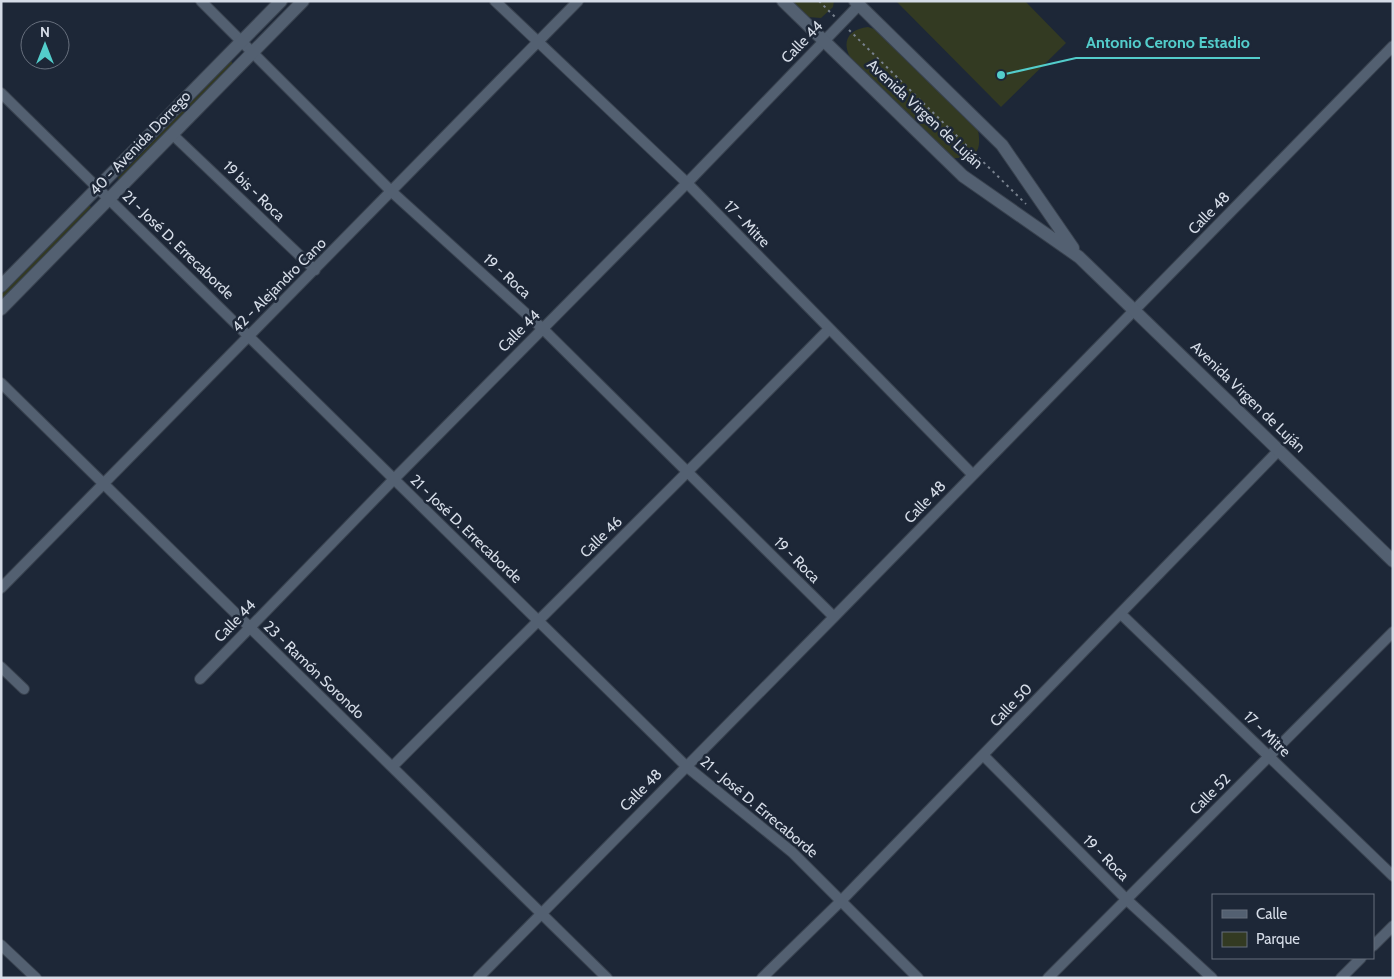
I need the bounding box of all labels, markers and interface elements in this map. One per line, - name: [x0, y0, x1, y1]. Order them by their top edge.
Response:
- street label: Calle 44: [778, 17, 827, 67]
- north arrow: [20, 20, 70, 70]
- text: N: [40, 23, 50, 41]
- callout: Antonio Cerono Estadio: [1076, 27, 1260, 58]
- text: Antonio Cerono Estadio: [1086, 33, 1250, 52]
- street label: Avenida Virgen de Luján: [863, 56, 987, 172]
- street label: 40 - Avenida Dorrego: [86, 87, 194, 199]
- street label: 19 bis - Roca: [219, 157, 289, 225]
- street label: 21 - José D. Errecaborde: [118, 187, 238, 303]
- street label: Calle 48: [1184, 188, 1234, 238]
- street label: 17 - Mitre: [720, 197, 774, 251]
- street label: 42 - Alejandro Cano: [228, 234, 330, 336]
- street label: 19 - Roca: [480, 250, 535, 302]
- street label: Calle 44: [494, 306, 544, 356]
- street label: Avenida Virgen de Luján: [1187, 338, 1309, 456]
- street label: 21 - José D. Errecaborde: [406, 471, 526, 587]
- street label: Calle 48: [900, 477, 950, 527]
- street label: Calle 46: [576, 513, 626, 561]
- street label: 19 - Roca: [770, 533, 824, 587]
- street label: Calle 44: [211, 596, 260, 646]
- street label: 23 - Ramón Sorondo: [260, 617, 368, 723]
- street label: Calle 50: [986, 680, 1036, 730]
- street label: 17 - Mitre: [1240, 707, 1294, 761]
- street label: 21 - José D. Errecaborde: [696, 752, 822, 862]
- street label: Calle 48: [616, 765, 666, 815]
- street label: Calle 52: [1186, 770, 1234, 818]
- street label: 19 - Roca: [1079, 831, 1133, 885]
- legend: [1212, 894, 1374, 959]
- text: Calle: [1256, 905, 1287, 923]
- text: Parque: [1256, 930, 1300, 948]

